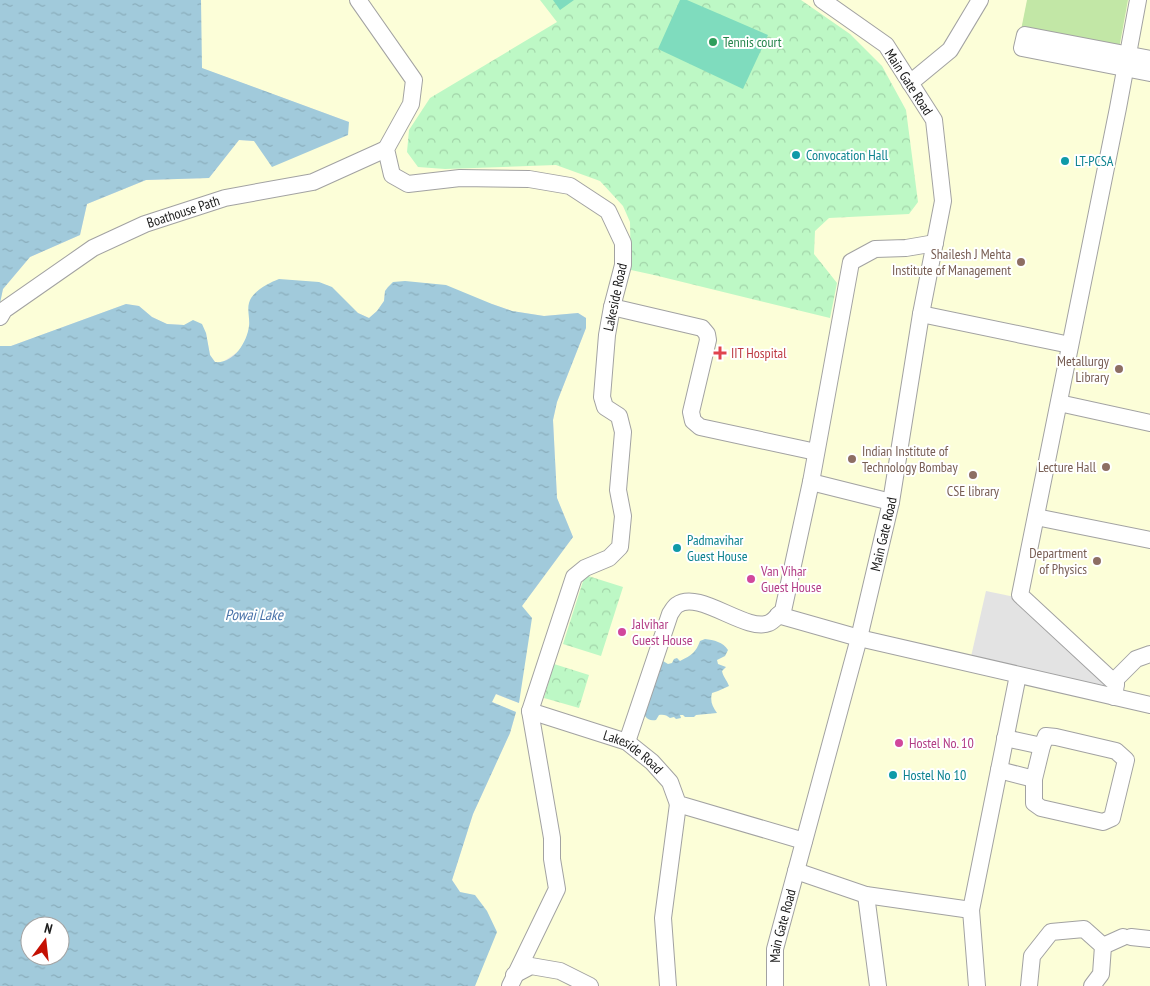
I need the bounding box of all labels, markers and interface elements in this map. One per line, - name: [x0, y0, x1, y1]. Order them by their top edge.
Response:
- place label: Tennis court: [723, 33, 782, 51]
- marker: Tennis court: [707, 36, 719, 48]
- street label: Main Gate Road: [881, 45, 937, 119]
- place label: Convocation Hall: [806, 146, 889, 164]
- marker: Convocation Hall: [790, 149, 802, 161]
- place label: LT-PCSA: [1075, 152, 1114, 170]
- marker: LT-PCSA: [1059, 155, 1071, 167]
- street label: Boathouse Path: [145, 191, 222, 232]
- place label: Shailesh J Mehta Institute of Management: [892, 245, 1011, 279]
- marker: Shailesh J Mehta Institute of Management: [1015, 256, 1027, 268]
- street label: Lakeside Road: [599, 261, 631, 333]
- place label: IIT Hospital: [731, 344, 787, 362]
- marker: IIT Hospital: [713, 346, 727, 360]
- place label: Metallurgy Library: [1057, 352, 1110, 386]
- marker: Metallurgy Library: [1113, 363, 1125, 375]
- place label: Indian Institute of Technology Bombay: [862, 442, 958, 476]
- marker: Indian Institute of Technology Bombay: [846, 453, 858, 465]
- place label: Lecture Hall: [1038, 458, 1097, 476]
- marker: Lecture Hall: [1100, 461, 1112, 473]
- marker: CSE library: [967, 469, 979, 481]
- place label: CSE library: [947, 482, 1000, 500]
- street label: Main Gate Road: [866, 496, 901, 573]
- place label: Padmavihar Guest House: [687, 531, 748, 565]
- marker: Padmavihar Guest House: [671, 542, 683, 554]
- place label: Department of Physics: [1029, 544, 1087, 578]
- marker: Department of Physics: [1091, 555, 1103, 567]
- place label: Van Vihar Guest House: [760, 562, 822, 596]
- marker: Van Vihar Guest House: [745, 573, 757, 585]
- water label: Powai Lake: [225, 605, 284, 624]
- place label: Jalvihar Guest House: [631, 615, 693, 649]
- marker: Jalvihar Guest House: [616, 626, 628, 638]
- street label: Lakeside Road: [601, 726, 667, 777]
- place label: Hostel No. 10: [909, 734, 974, 752]
- marker: Hostel No. 10: [893, 737, 905, 749]
- place label: Hostel No 10: [903, 766, 966, 784]
- marker: Hostel No 10: [887, 769, 899, 781]
- street label: Main Gate Road: [766, 887, 800, 963]
- north arrow: [20, 916, 70, 966]
- text: N: [42, 919, 54, 938]

